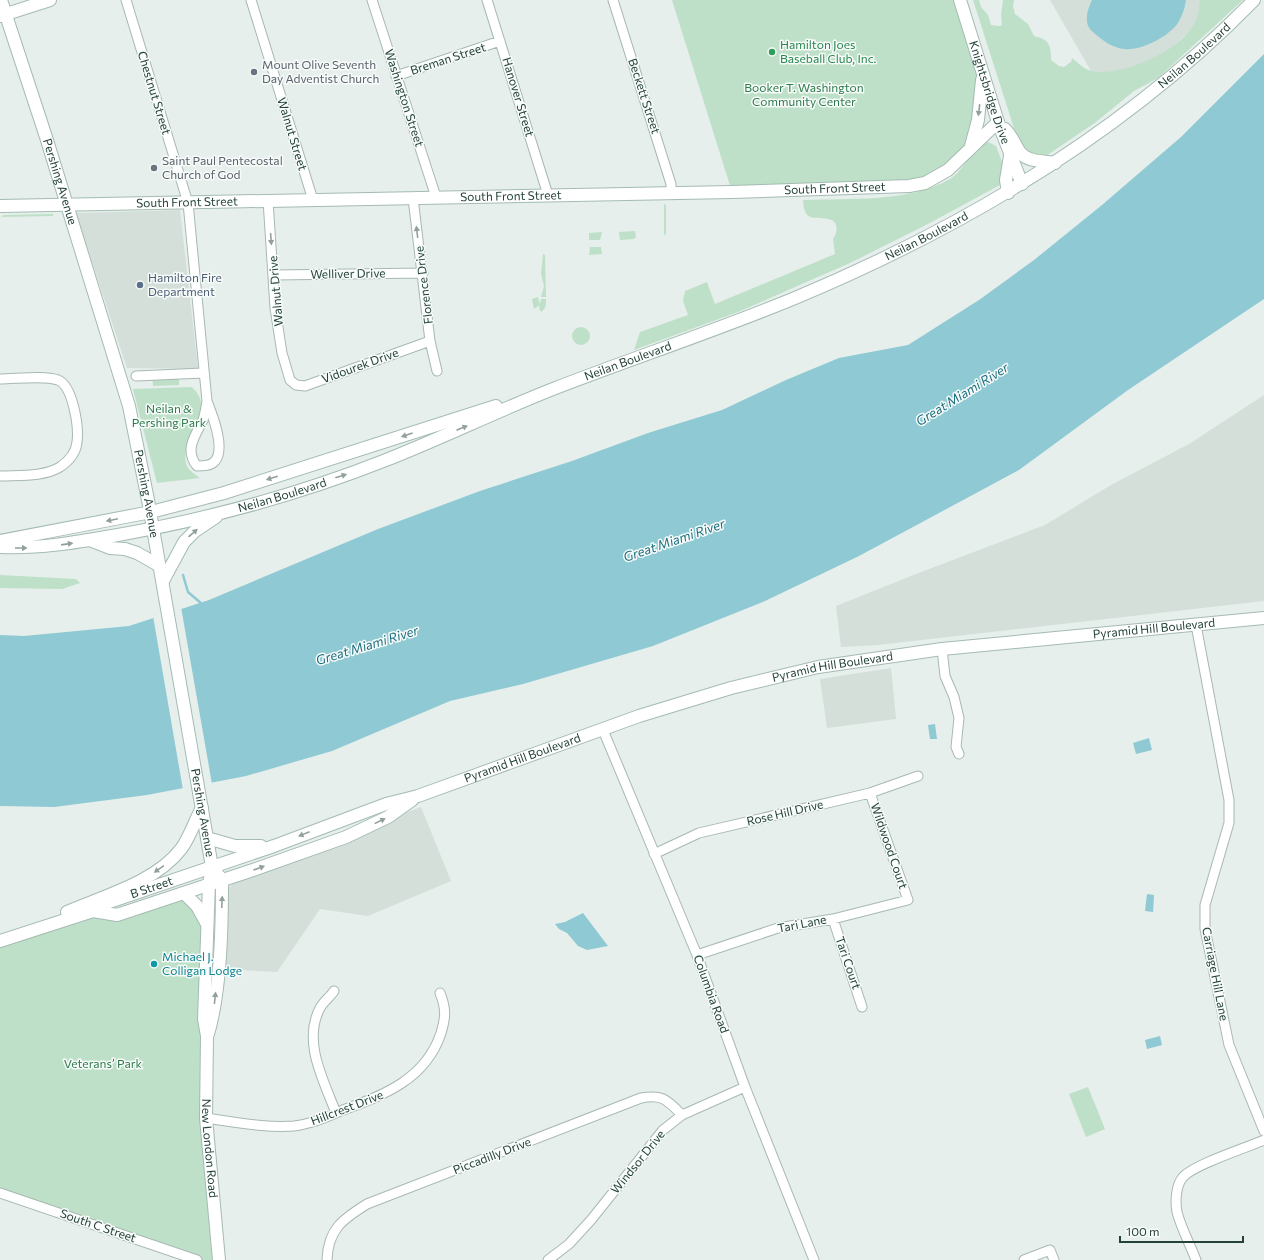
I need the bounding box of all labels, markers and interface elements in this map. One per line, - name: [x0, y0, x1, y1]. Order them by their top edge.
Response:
- street label: Neilan Boulevard: [1155, 19, 1233, 90]
- place label: Hamilton Joes Baseball Club, Inc.: [780, 37, 877, 65]
- street label: Breman Street: [408, 39, 487, 77]
- street label: Knightsbridge Drive: [967, 39, 1014, 146]
- street label: Washington Street: [383, 47, 427, 148]
- marker: Hamilton Joes Baseball Club, Inc.: [767, 47, 777, 57]
- street label: Chestnut Street: [136, 49, 174, 136]
- street label: Hanover Street: [500, 55, 538, 138]
- street label: Beckett Street: [626, 56, 664, 135]
- place label: Mount Olive Seventh Day Adventist Church: [262, 57, 379, 85]
- marker: Mount Olive Seventh Day Adventist Church: [249, 67, 259, 77]
- park label: Booker T. Washington Community Center: [744, 80, 864, 108]
- street label: Walnut Street: [275, 95, 311, 172]
- one-way arrow: [976, 104, 983, 116]
- street label: Pershing Avenue: [41, 137, 81, 226]
- place label: Saint Paul Pentecostal Church of God: [162, 153, 283, 181]
- marker: Saint Paul Pentecostal Church of God: [149, 163, 159, 173]
- street label: South Front Street: [784, 179, 886, 196]
- street label: South Front Street: [460, 187, 562, 203]
- street label: South Front Street: [136, 193, 238, 209]
- street label: Neilan Boulevard: [882, 208, 970, 263]
- one-way arrow: [414, 226, 421, 238]
- one-way arrow: [268, 233, 275, 245]
- street label: Florence Drive: [411, 245, 435, 325]
- street label: Walnut Drive: [265, 255, 285, 327]
- street label: Welliver Drive: [310, 265, 386, 281]
- place label: Hamilton Fire Department: [148, 270, 222, 298]
- marker: Hamilton Fire Department: [135, 280, 145, 290]
- street label: Neilan Boulevard: [582, 338, 673, 383]
- street label: Vidourek Drive: [319, 345, 400, 385]
- water label: Great Miami River: [913, 359, 1012, 429]
- park label: Neilan & Pershing Park: [132, 401, 207, 429]
- one-way arrow: [457, 425, 469, 431]
- one-way arrow: [400, 432, 412, 438]
- street label: Pershing Avenue: [132, 448, 162, 539]
- one-way arrow: [336, 473, 348, 479]
- street label: Neilan Boulevard: [236, 474, 328, 514]
- one-way arrow: [266, 475, 278, 481]
- water label: Great Miami River: [621, 515, 728, 565]
- one-way arrow: [106, 518, 118, 524]
- one-way arrow: [188, 529, 199, 538]
- one-way arrow: [61, 541, 73, 547]
- one-way arrow: [15, 545, 28, 551]
- street label: Pyramid Hill Boulevard: [1092, 615, 1216, 640]
- water label: Great Miami River: [314, 622, 421, 668]
- street label: Pyramid Hill Boulevard: [770, 648, 894, 684]
- street label: Pyramid Hill Boulevard: [462, 730, 582, 785]
- street label: Pershing Avenue: [189, 767, 218, 858]
- street label: Rose Hill Drive: [745, 796, 824, 828]
- street label: Wildwood Court: [869, 801, 911, 891]
- one-way arrow: [374, 818, 386, 824]
- one-way arrow: [298, 832, 310, 838]
- one-way arrow: [154, 865, 164, 873]
- one-way arrow: [254, 865, 266, 871]
- street label: B Street: [128, 873, 174, 900]
- one-way arrow: [218, 896, 225, 908]
- street label: Tari Lane: [776, 911, 827, 935]
- street label: Carriage Hill Lane: [1200, 926, 1232, 1022]
- street label: Tari Court: [833, 934, 865, 991]
- place label: Michael J. Colligan Lodge: [162, 949, 242, 977]
- street label: Columbia Road: [691, 953, 733, 1035]
- marker: Michael J. Colligan Lodge: [149, 959, 159, 969]
- one-way arrow: [212, 992, 218, 1004]
- park label: Veterans’ Park: [64, 1056, 143, 1070]
- street label: Hillcrest Drive: [308, 1087, 385, 1127]
- street label: New London Road: [200, 1099, 221, 1198]
- street label: Windsor Drive: [607, 1127, 667, 1196]
- street label: Piccadilly Drive: [451, 1134, 533, 1176]
- street label: South C Street: [58, 1206, 138, 1245]
- scale bar: [1120, 1218, 1243, 1244]
- text: 100 m: [1126, 1224, 1160, 1238]

